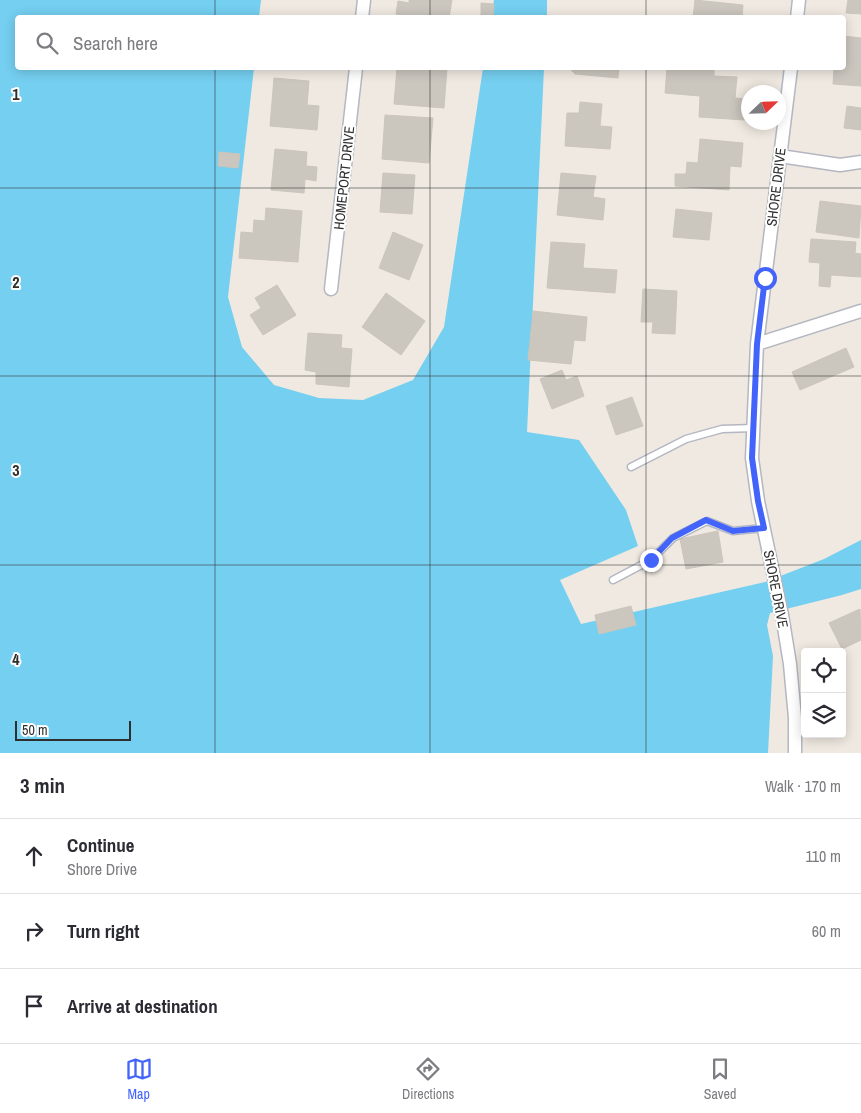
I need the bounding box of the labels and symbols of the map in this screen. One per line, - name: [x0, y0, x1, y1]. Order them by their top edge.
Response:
- text: 1: [12, 83, 20, 105]
- north arrow: [741, 85, 786, 130]
- street label: HOMEPORT DRIVE: [330, 125, 358, 231]
- street label: SHORE DRIVE: [762, 147, 790, 227]
- route start: [754, 267, 777, 290]
- text: 2: [12, 271, 20, 293]
- text: 3: [12, 459, 20, 481]
- street label: SHORE DRIVE: [760, 548, 792, 630]
- route end: [640, 549, 663, 572]
- text: 4: [12, 648, 20, 670]
- scale bar: [15, 718, 131, 741]

